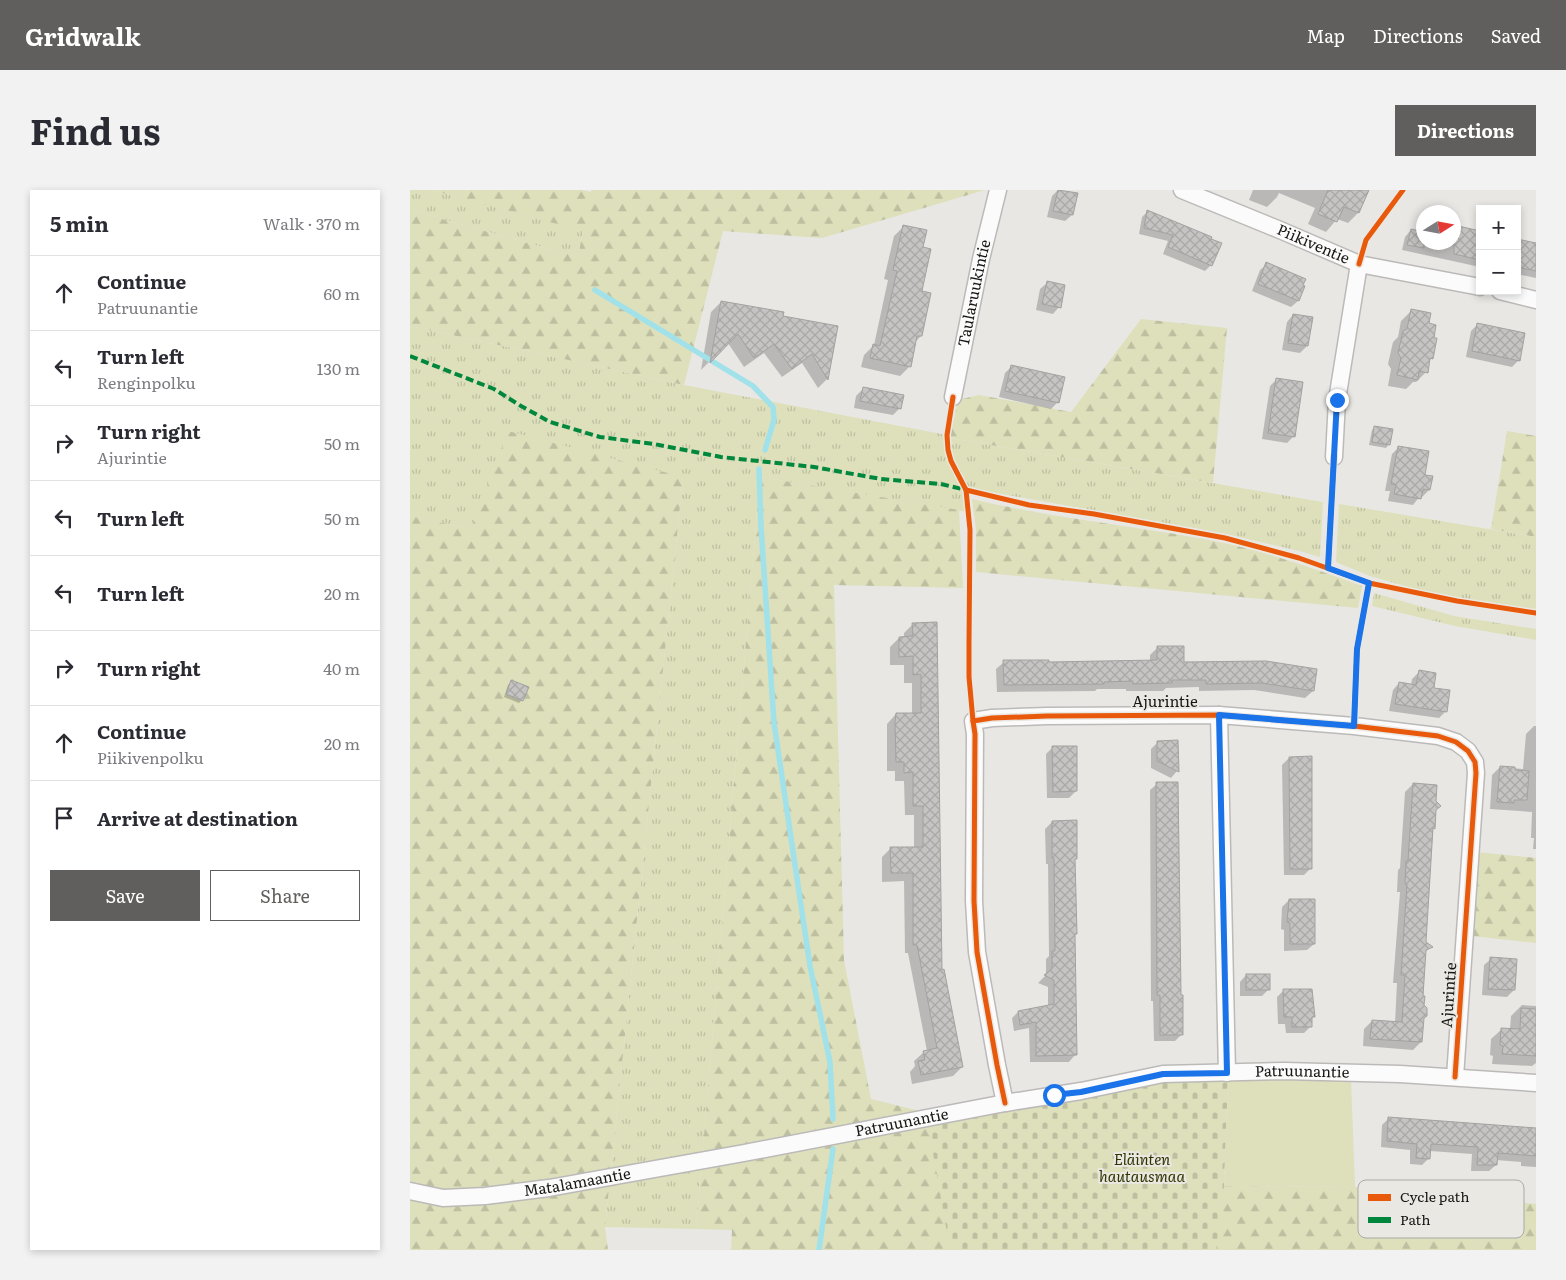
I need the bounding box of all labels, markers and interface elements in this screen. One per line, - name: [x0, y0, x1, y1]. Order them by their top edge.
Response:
- text: Gridwalk: [25, 18, 141, 53]
- text: Map: [1307, 22, 1345, 49]
- text: Directions: [1373, 22, 1463, 49]
- text: Saved: [1491, 22, 1541, 49]
- text: Find us: [30, 104, 160, 156]
- button: Directions: [1395, 105, 1536, 156]
- north arrow: [1416, 205, 1461, 250]
- map controls: [1476, 205, 1521, 295]
- button: +: [1476, 205, 1521, 250]
- text: 5 min: [50, 207, 109, 238]
- text: Walk · 370 m: [263, 211, 360, 235]
- street label: Piikiventie: [1274, 217, 1354, 269]
- street label: Taularuukintie: [951, 237, 995, 348]
- button: −: [1476, 250, 1521, 295]
- text: Continue: [97, 267, 186, 295]
- icon: ahead: [50, 279, 78, 307]
- text: 60 m: [323, 281, 360, 305]
- text: Patruunantie: [97, 295, 198, 319]
- text: Turn left: [97, 342, 184, 370]
- icon: left: [50, 354, 78, 382]
- text: 130 m: [317, 356, 360, 380]
- text: Renginpolku: [97, 370, 196, 394]
- route end: [1326, 389, 1349, 412]
- text: Turn right: [97, 417, 201, 445]
- icon: right: [50, 429, 78, 457]
- text: 50 m: [324, 431, 360, 455]
- text: Ajurintie: [97, 445, 167, 469]
- icon: left: [50, 504, 78, 532]
- text: Turn left: [97, 504, 184, 532]
- text: 50 m: [324, 506, 360, 530]
- icon: left: [50, 579, 78, 607]
- text: Turn left: [97, 579, 184, 607]
- text: 20 m: [324, 581, 360, 605]
- icon: right: [50, 654, 78, 682]
- text: Turn right: [97, 654, 201, 682]
- text: 40 m: [323, 656, 360, 680]
- street label: Ajurintie: [1132, 689, 1198, 712]
- text: Continue: [97, 717, 186, 745]
- icon: ahead: [50, 729, 78, 757]
- text: 20 m: [324, 731, 360, 755]
- text: Piikivenpolku: [97, 745, 204, 769]
- icon: arrive: [50, 804, 78, 832]
- text: Arrive at destination: [97, 804, 298, 832]
- button: Save: [50, 870, 200, 921]
- button: Share: [210, 870, 360, 921]
- street label: Ajurintie: [1434, 961, 1461, 1028]
- street label: Patruunantie: [1254, 1058, 1350, 1083]
- route start: [1043, 1084, 1066, 1107]
- street label: Patruunantie: [853, 1101, 950, 1142]
- park label: Eläinten hautausmaa: [1099, 1147, 1185, 1187]
- street label: Matalamaantie: [522, 1161, 633, 1201]
- legend: [1358, 1180, 1524, 1238]
- text: Cycle path: [1400, 1186, 1469, 1206]
- text: Path: [1400, 1209, 1430, 1229]

